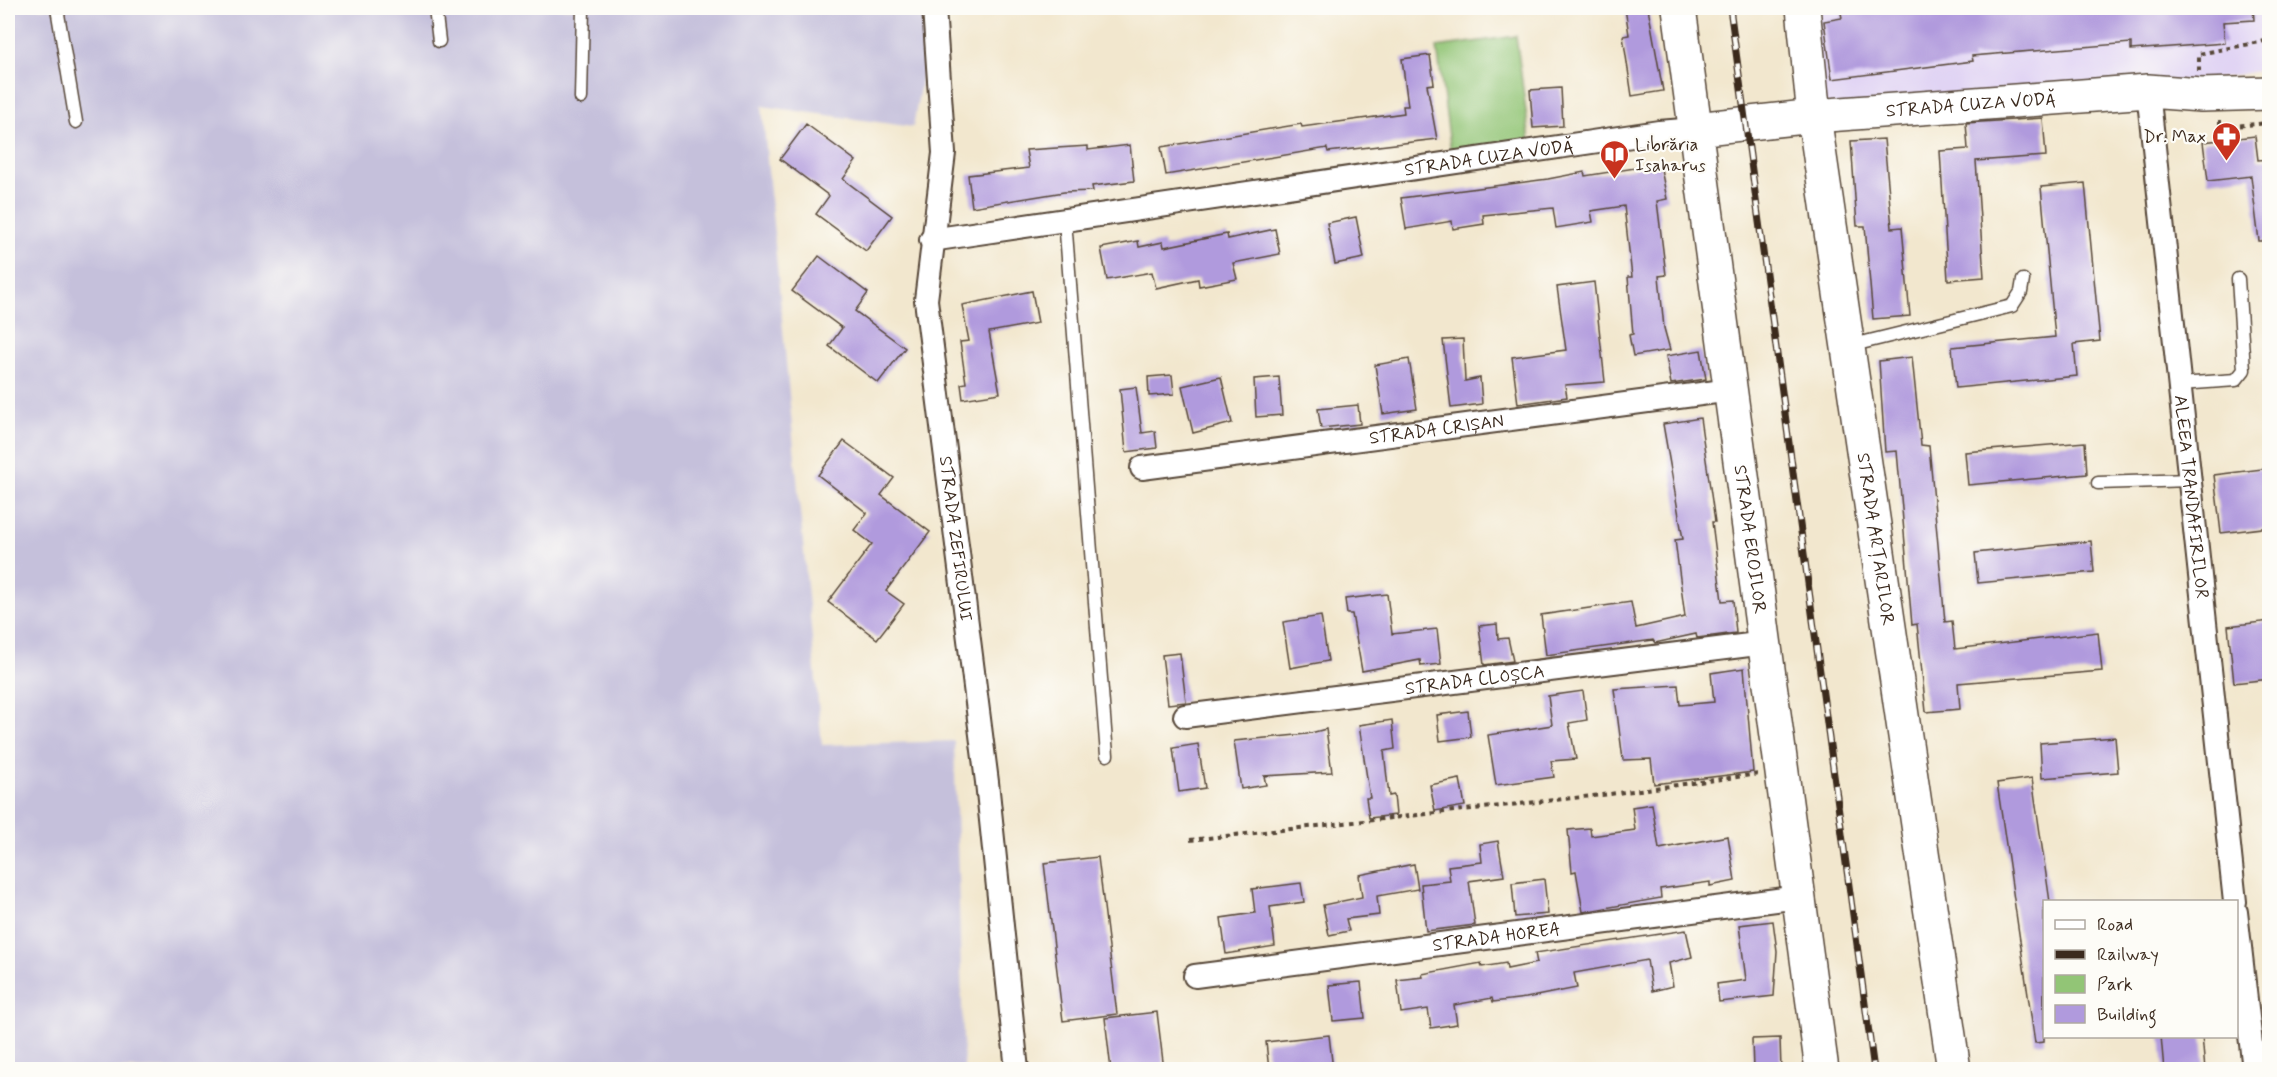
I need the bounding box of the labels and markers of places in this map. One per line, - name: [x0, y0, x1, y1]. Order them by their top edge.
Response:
- pharmacy icon: Dr. Max: [2211, 120, 2243, 162]
- place label: Dr. Max: [2143, 125, 2206, 149]
- place label: Librăria Isaharus: [1635, 133, 1706, 178]
- library icon: Librăria Isaharus: [1598, 138, 1630, 180]

